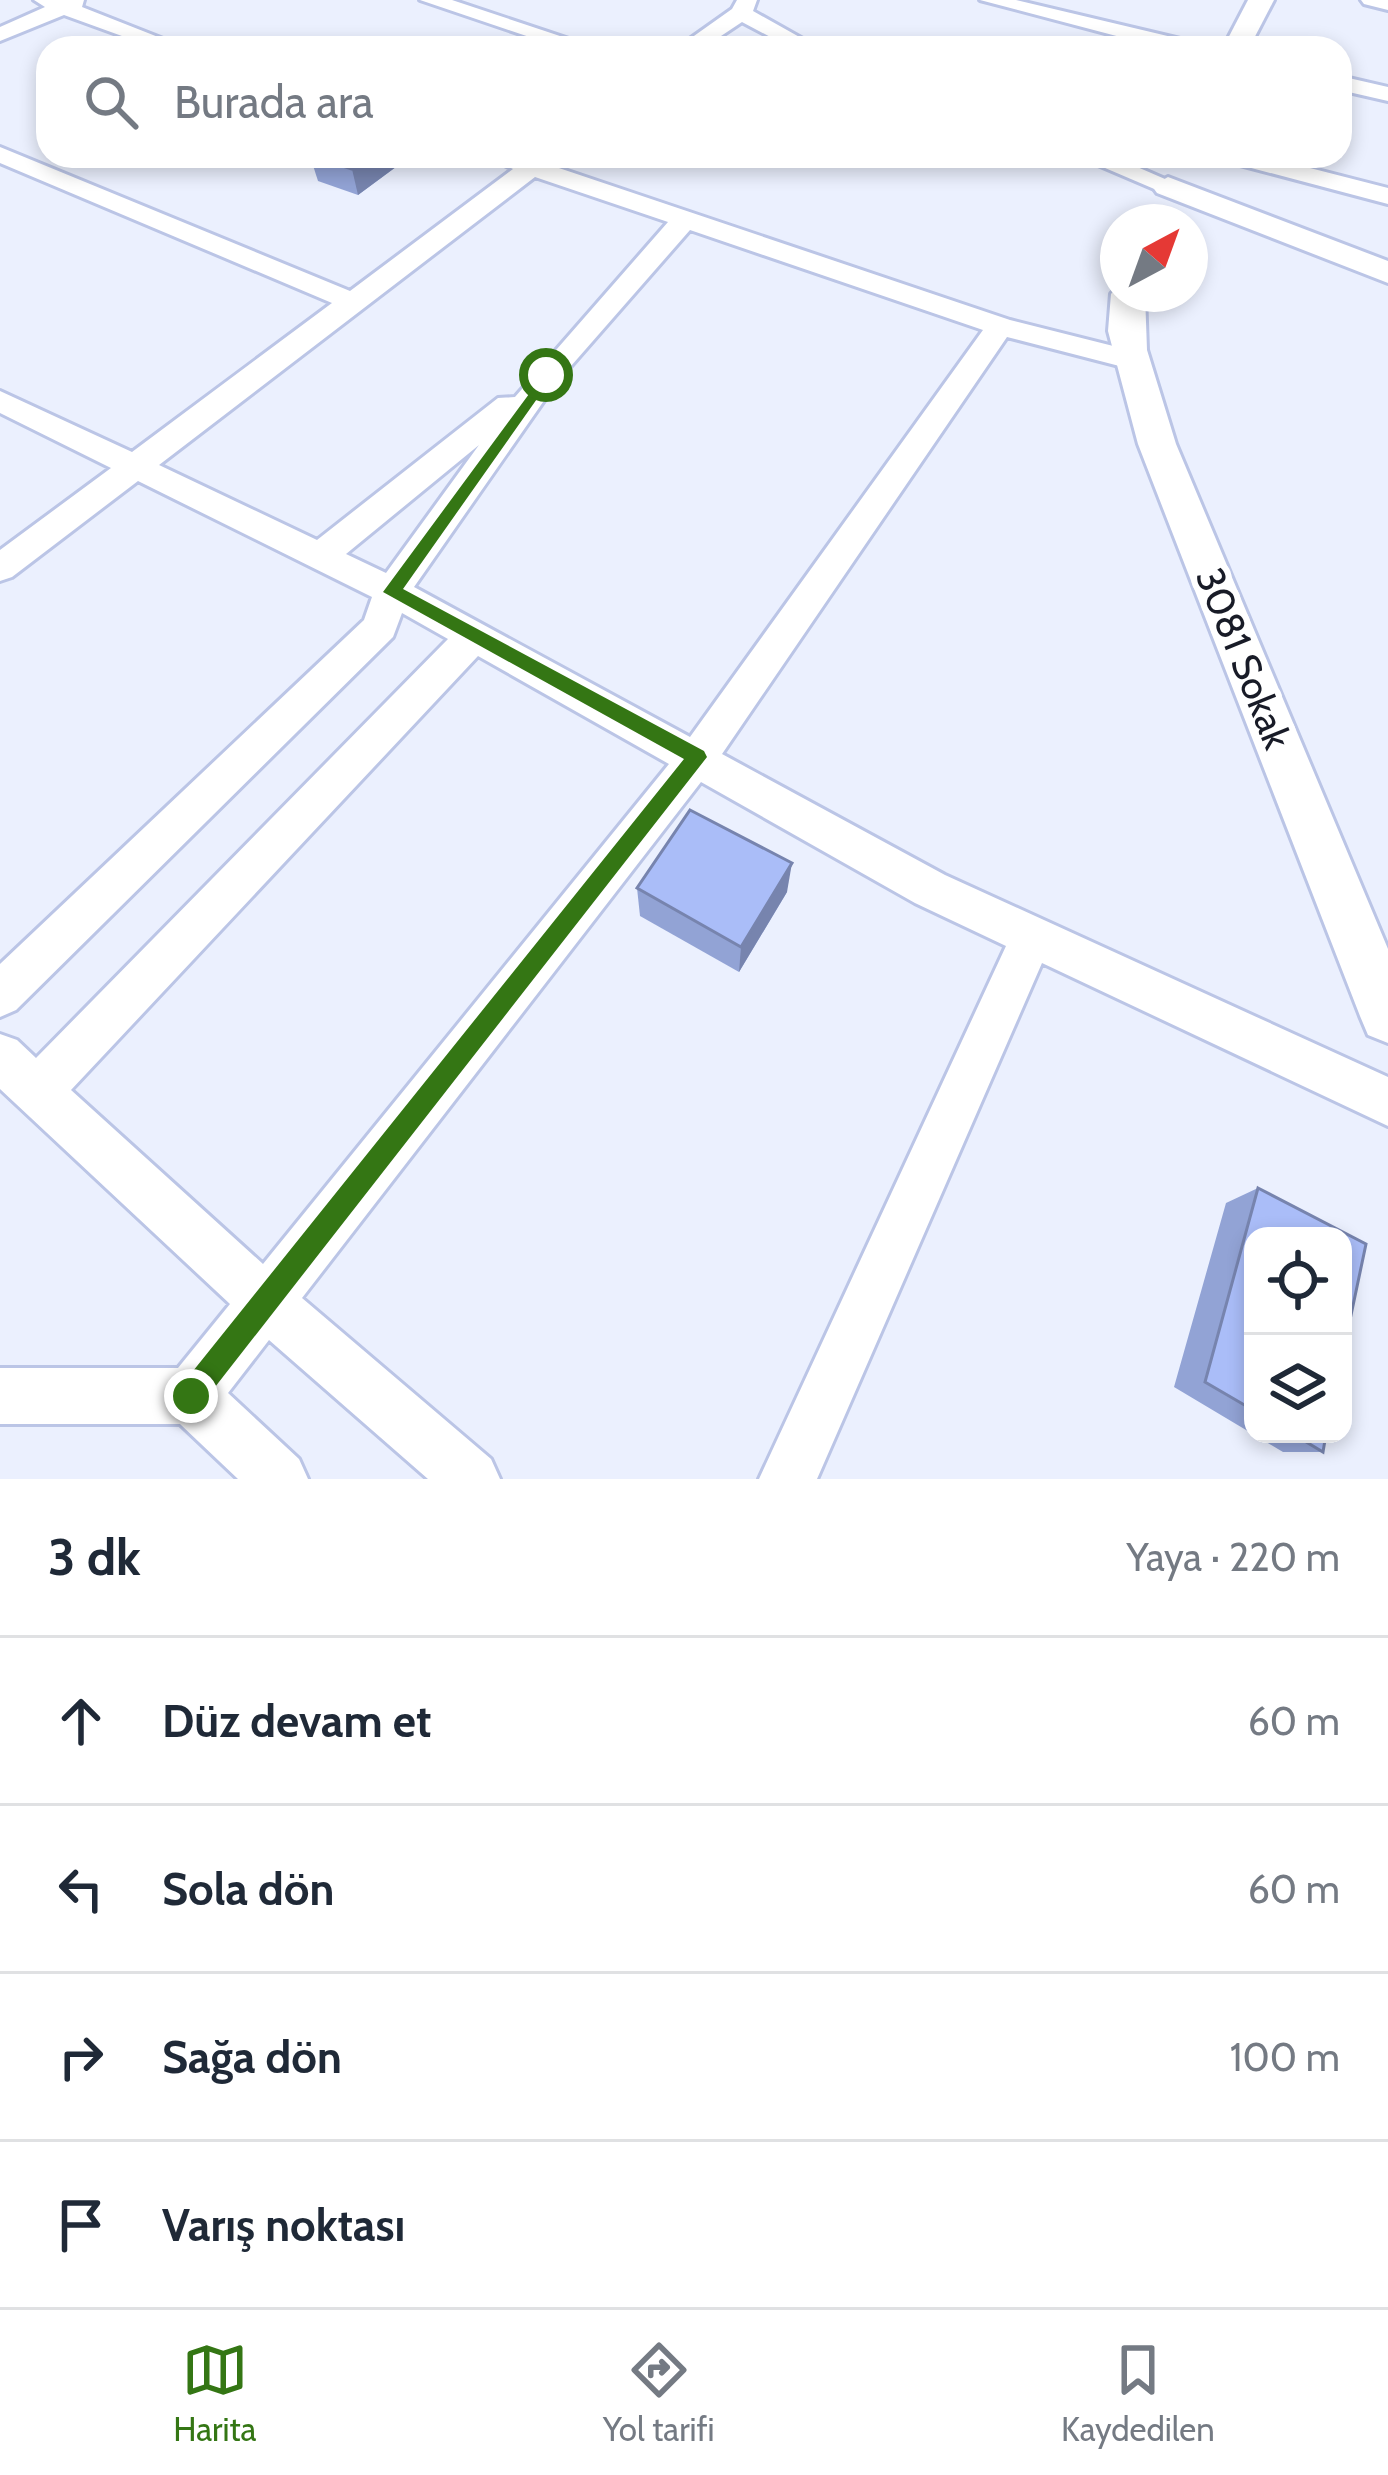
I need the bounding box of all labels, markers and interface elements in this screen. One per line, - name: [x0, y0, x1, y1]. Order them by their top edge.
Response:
- search box: [36, 36, 1352, 168]
- icon: search: [78, 69, 144, 135]
- text: Burada ara: [174, 75, 374, 129]
- north arrow: [1100, 204, 1208, 312]
- route start: [519, 348, 573, 402]
- street label: 3081 Sokak: [1186, 560, 1302, 756]
- map controls: [1244, 1227, 1352, 1443]
- button: locate: [1244, 1227, 1352, 1335]
- button: layers: [1244, 1335, 1352, 1443]
- route end: [164, 1369, 218, 1423]
- text: 3 dk: [48, 1526, 141, 1588]
- text: Yaya · 220 m: [1126, 1533, 1340, 1581]
- icon: ahead: [48, 1688, 114, 1754]
- text: Düz devam et: [162, 1694, 431, 1748]
- text: 60 m: [1248, 1697, 1340, 1745]
- icon: left: [48, 1856, 114, 1922]
- text: Sola dön: [162, 1862, 334, 1916]
- text: 60 m: [1248, 1865, 1340, 1913]
- icon: right: [48, 2024, 114, 2090]
- text: Sağa dön: [162, 2030, 342, 2084]
- text: 100 m: [1230, 2033, 1340, 2081]
- icon: arrive: [48, 2192, 114, 2258]
- text: Varış noktası: [162, 2198, 405, 2252]
- tab: Harita: [173, 2337, 256, 2449]
- tab: Yol tarifi: [603, 2337, 715, 2449]
- tab: Kaydedilen: [1061, 2337, 1215, 2449]

